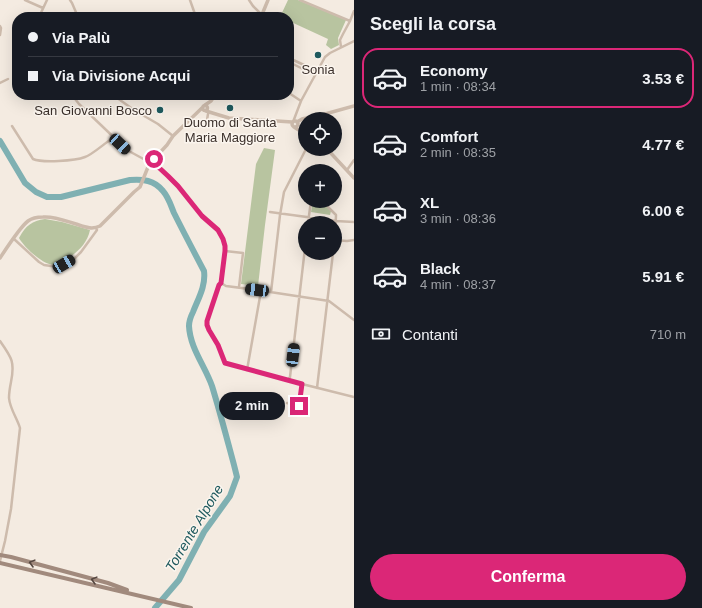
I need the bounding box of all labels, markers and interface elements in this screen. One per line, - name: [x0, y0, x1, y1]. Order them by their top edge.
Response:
- text: Scegli la corsa: [370, 14, 496, 34]
- text: Via Palù: [52, 29, 110, 46]
- marker: Sonia: [313, 50, 323, 60]
- icon: car: [372, 60, 408, 96]
- place label: Sonia: [301, 62, 335, 77]
- text: Economy: [420, 62, 488, 79]
- text: Via Divisione Acqui: [52, 67, 190, 84]
- text: 3.53 €: [642, 70, 684, 87]
- text: 1 min · 08:34: [420, 79, 496, 94]
- place label: San Giovanni Bosco: [34, 103, 152, 118]
- marker: Duomo di Santa Maria Maggiore: [225, 103, 235, 113]
- marker: San Giovanni Bosco: [155, 105, 165, 115]
- map controls: [298, 112, 342, 260]
- button: locate: [298, 112, 342, 156]
- place label: Duomo di Santa Maria Maggiore: [183, 115, 277, 145]
- icon: car: [372, 126, 408, 162]
- text: Comfort: [420, 128, 478, 145]
- car: [107, 131, 133, 157]
- text: 4.77 €: [642, 136, 684, 153]
- text: 2 min · 08:35: [420, 145, 496, 160]
- route start: [145, 150, 163, 168]
- button: +: [298, 164, 342, 208]
- icon: car: [372, 192, 408, 228]
- text: XL: [420, 194, 439, 211]
- text: 6.00 €: [642, 202, 684, 219]
- text: 3 min · 08:36: [420, 211, 496, 226]
- button: −: [298, 216, 342, 260]
- car: [51, 253, 77, 275]
- icon: car: [372, 258, 408, 294]
- text: Black: [420, 260, 460, 277]
- text: 5.91 €: [642, 268, 684, 285]
- text: 4 min · 08:37: [420, 277, 496, 292]
- car: [244, 283, 270, 297]
- icon: cash: [370, 323, 392, 345]
- text: Contanti: [402, 326, 458, 343]
- text: 710 m: [650, 327, 686, 342]
- car: [286, 342, 300, 368]
- callout: 2 min: [219, 392, 285, 420]
- route end: [290, 397, 308, 415]
- text: 2 min: [235, 398, 269, 413]
- water label: Torrente Alpone: [162, 481, 226, 574]
- button: Conferma: [370, 554, 686, 600]
- one-way arrow: [29, 559, 35, 567]
- one-way arrow: [91, 576, 98, 584]

